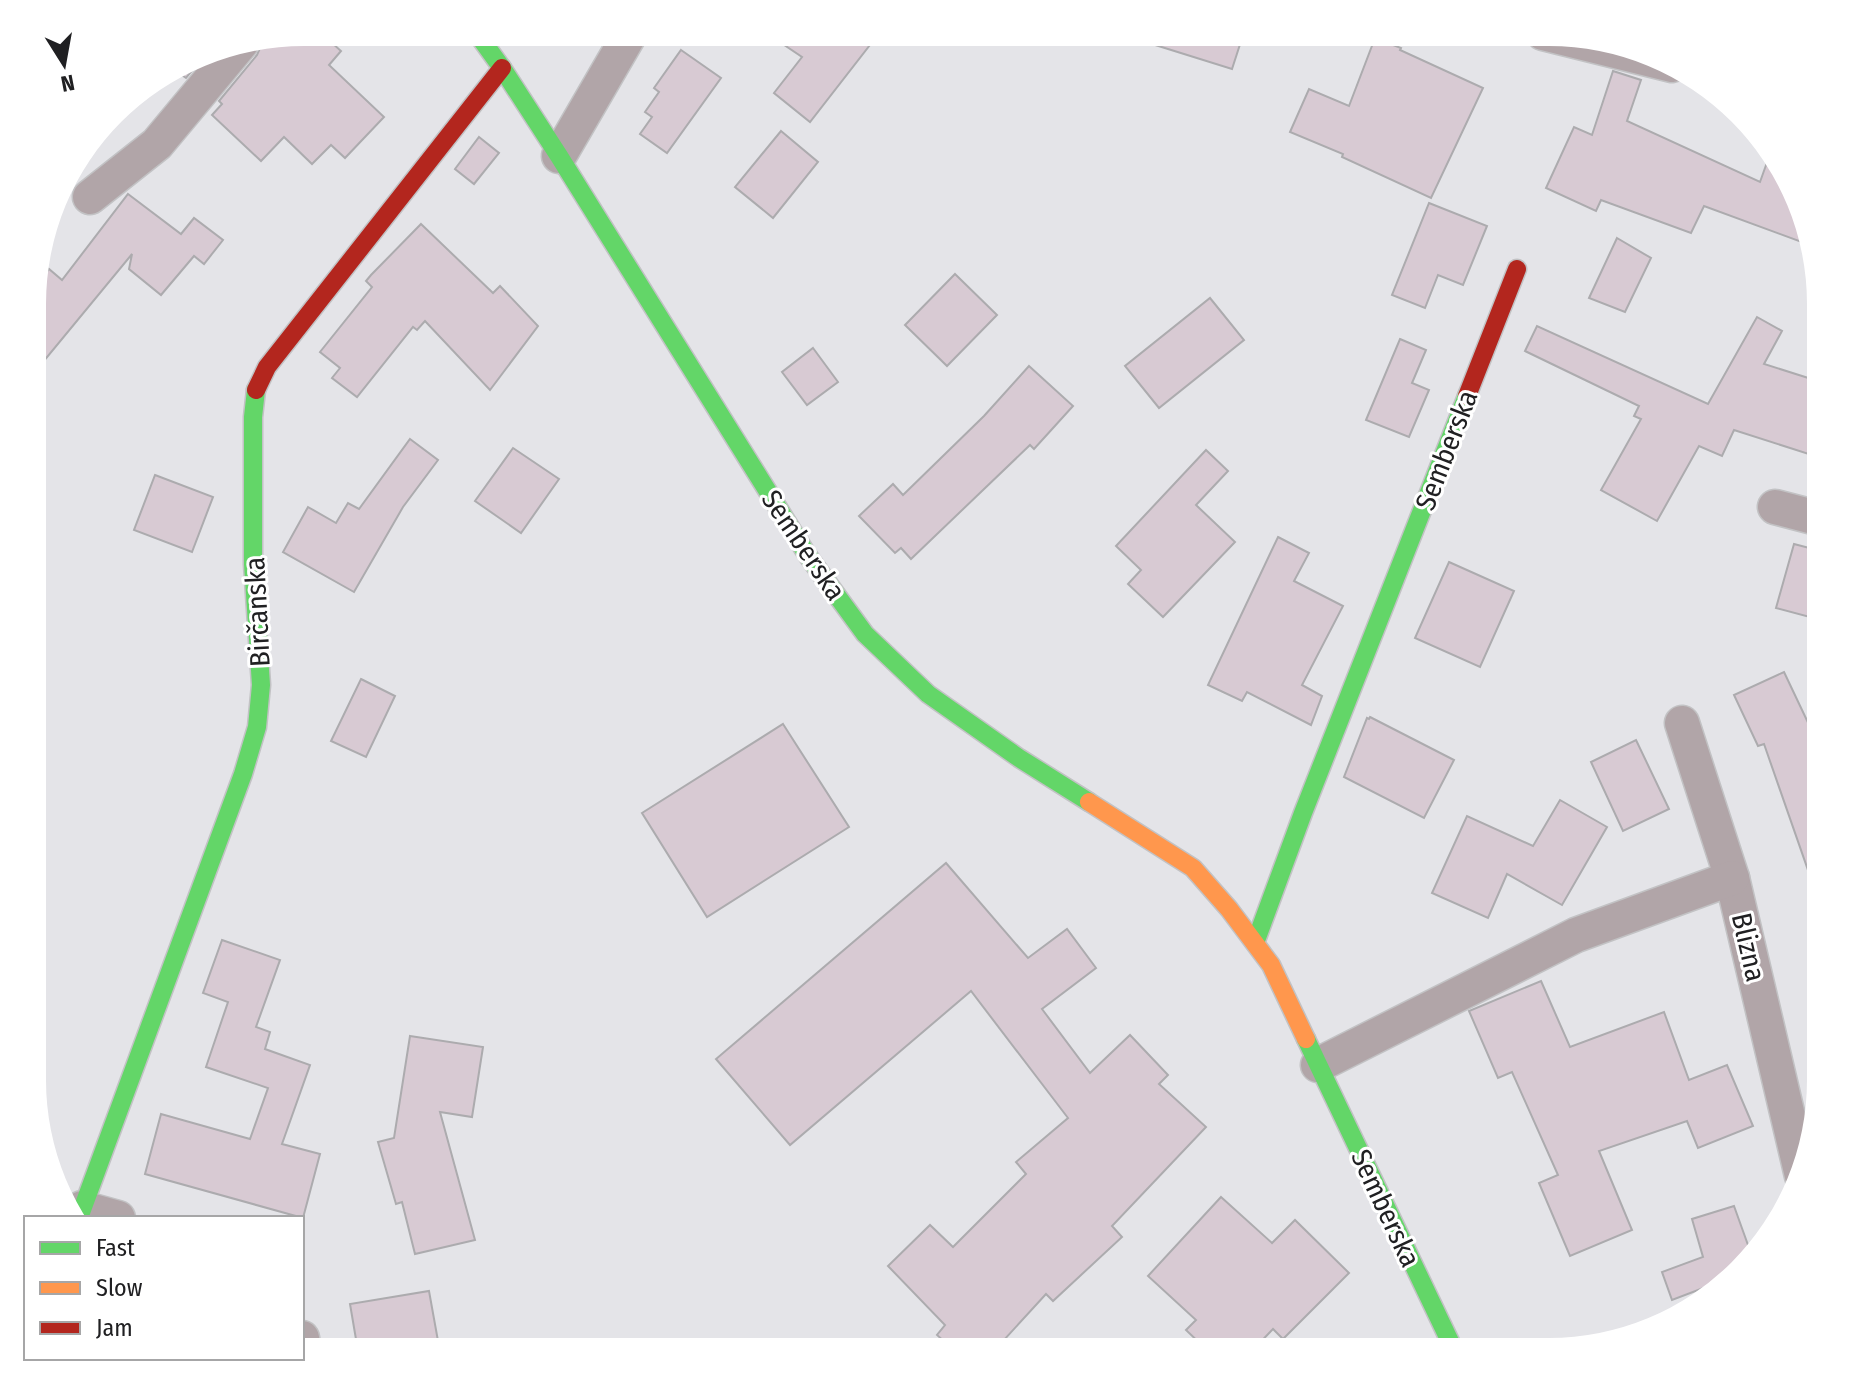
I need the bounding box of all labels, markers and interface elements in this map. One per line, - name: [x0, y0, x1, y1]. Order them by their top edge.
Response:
- north arrow: [24, 24, 104, 104]
- text: N: [59, 69, 77, 98]
- street label: Semberska: [1409, 386, 1484, 515]
- street label: Semberska: [755, 484, 852, 607]
- street label: Birčanska: [238, 556, 277, 668]
- street label: Blizna: [1725, 910, 1772, 985]
- street label: Semberska: [1344, 1144, 1427, 1272]
- legend: [24, 1216, 304, 1360]
- text: Fast: [96, 1234, 135, 1262]
- text: Slow: [96, 1274, 143, 1302]
- text: Jam: [96, 1314, 133, 1342]

